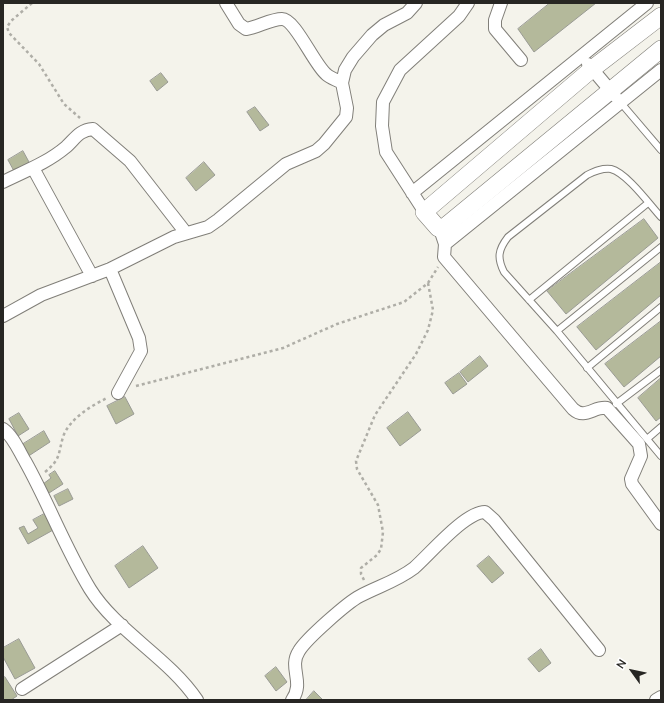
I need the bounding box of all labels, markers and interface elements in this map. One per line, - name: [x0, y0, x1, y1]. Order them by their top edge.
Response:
- north arrow: [612, 651, 652, 691]
- text: N: [613, 657, 630, 672]

